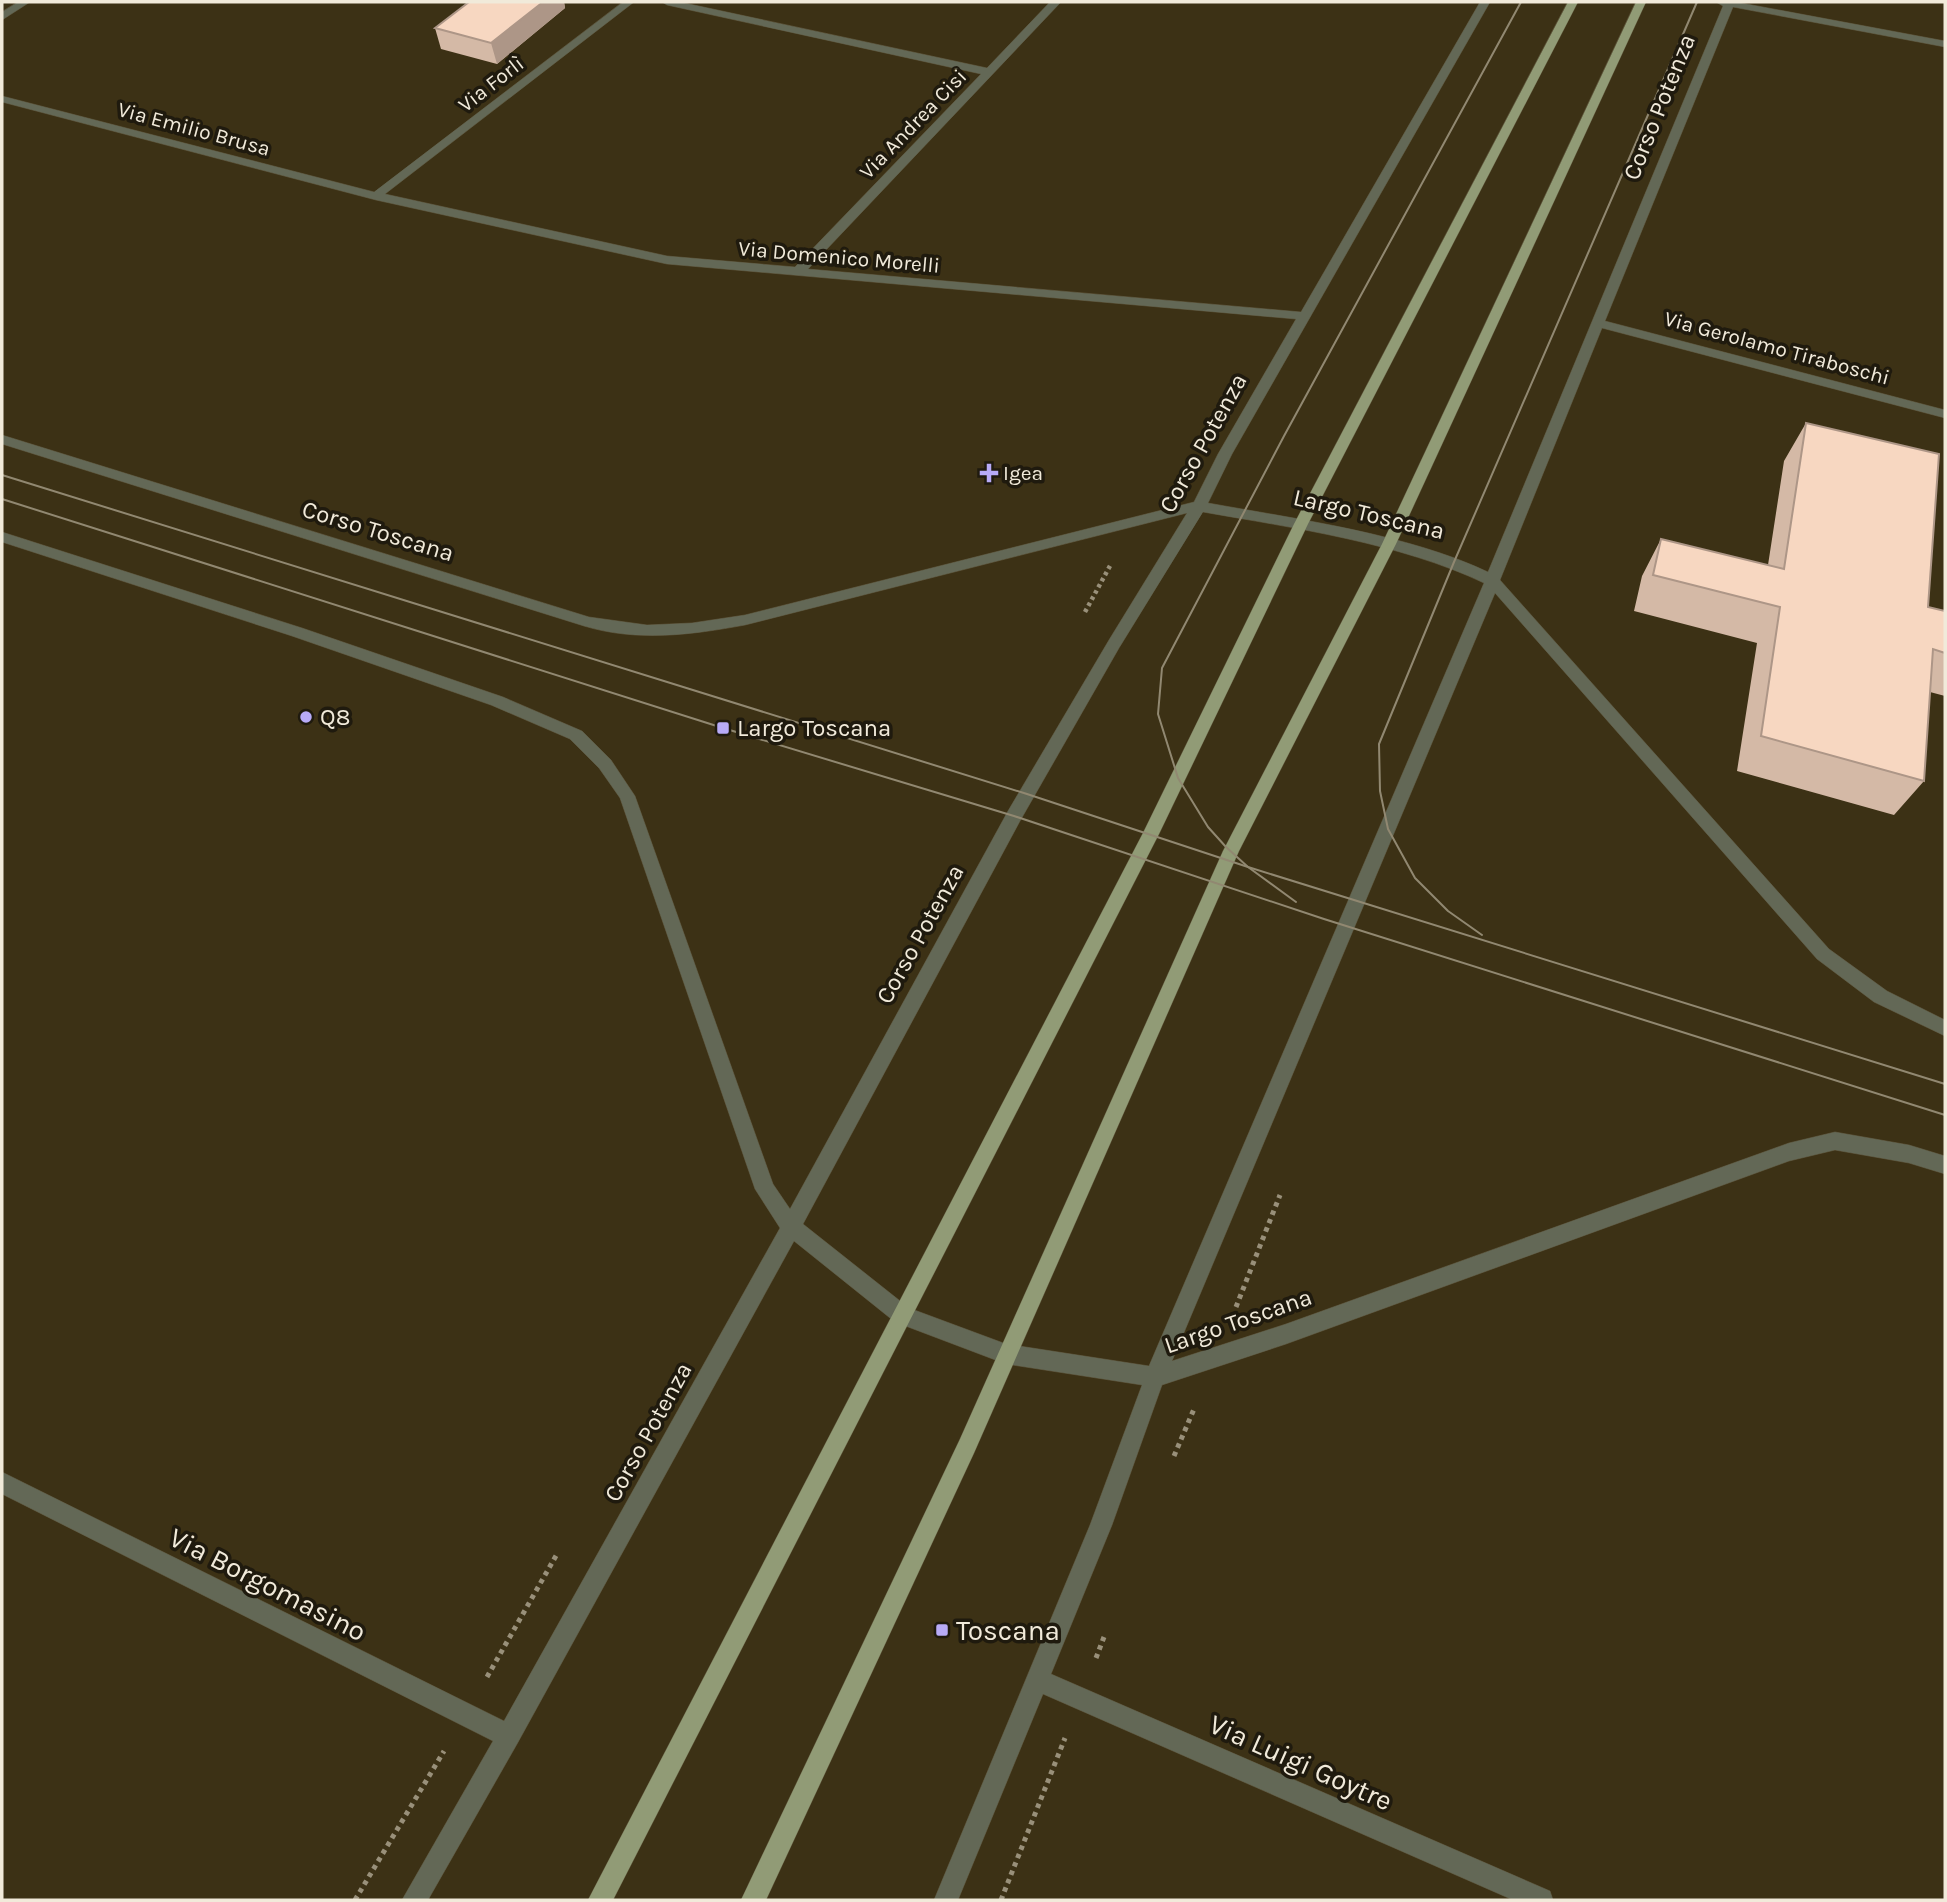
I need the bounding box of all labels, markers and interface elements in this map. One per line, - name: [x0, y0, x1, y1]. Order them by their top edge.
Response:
- street label: Corso Potenza: [1617, 30, 1701, 184]
- street label: Via Forlì: [454, 51, 528, 117]
- street label: Via Andrea Cisi: [855, 64, 971, 184]
- street label: Via Emilio Brusa: [115, 97, 273, 161]
- street label: Via Domenico Morelli: [737, 236, 941, 278]
- street label: Via Gerolamo Tiraboschi: [1662, 306, 1892, 390]
- street label: Corso Potenza: [1153, 369, 1253, 517]
- place label: Igea: [1003, 461, 1043, 485]
- marker: Igea: [981, 465, 997, 481]
- street label: Largo Toscana: [1291, 483, 1447, 545]
- street label: Corso Toscana: [299, 495, 457, 567]
- place label: Q8: [320, 703, 350, 731]
- marker: Q8: [298, 709, 314, 725]
- place label: Largo Toscana: [737, 714, 891, 742]
- marker: Largo Toscana: [715, 720, 731, 736]
- street label: Corso Potenza: [870, 860, 970, 1008]
- street label: Largo Toscana: [1161, 1283, 1315, 1359]
- street label: Corso Potenza: [598, 1358, 698, 1506]
- street label: Via Borgomasino: [164, 1521, 372, 1648]
- place label: Toscana: [956, 1614, 1060, 1647]
- marker: Toscana: [934, 1622, 950, 1638]
- street label: Via Luigi Goytre: [1204, 1707, 1397, 1818]

